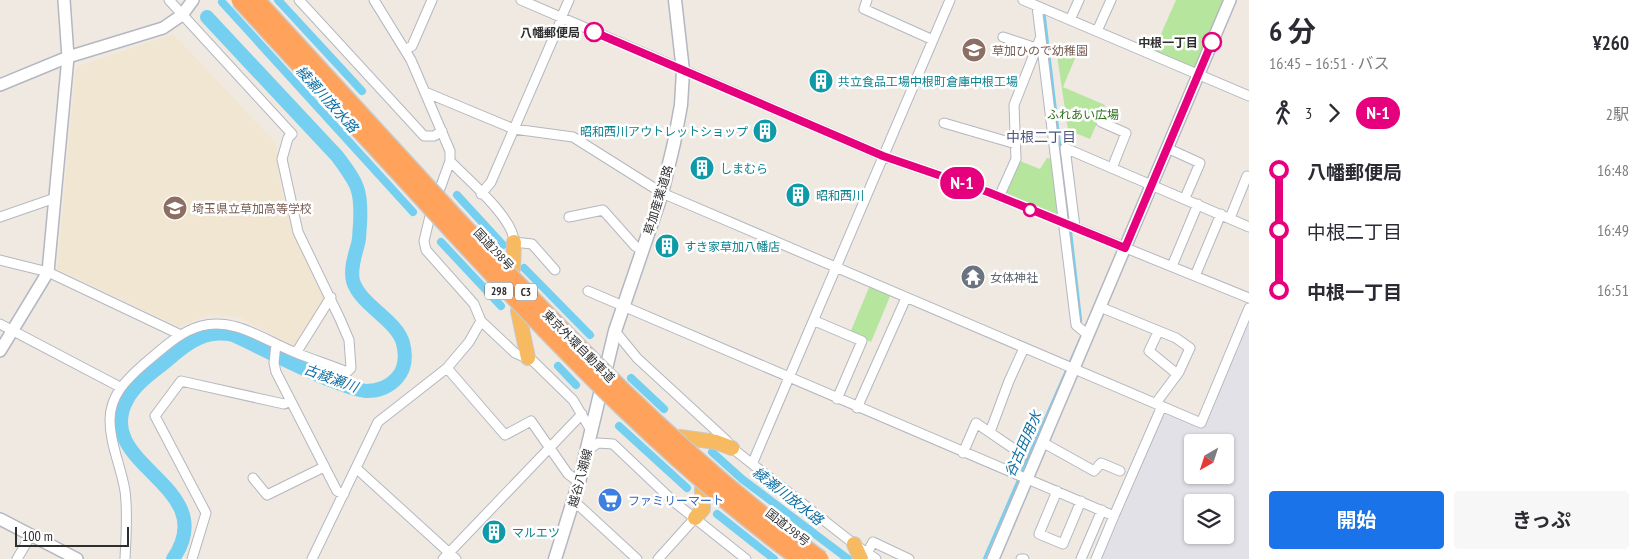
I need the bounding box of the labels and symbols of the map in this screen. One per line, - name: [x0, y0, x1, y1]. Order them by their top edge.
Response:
- marker: 八幡郵便局: [584, 22, 604, 42]
- place label: 八幡郵便局: [520, 25, 580, 40]
- marker: 中根一丁目: [1202, 32, 1222, 52]
- place label: 中根一丁目: [1138, 35, 1198, 50]
- school or university icon: 草加ひので幼稚園: [961, 37, 987, 63]
- place label: 草加ひので幼稚園: [992, 43, 1088, 58]
- water label: 綾瀬川放水路: [292, 62, 362, 137]
- building icon: 共立食品工場中根町倉庫中根工場: [808, 68, 834, 94]
- place label: 共立食品工場中根町倉庫中根工場: [838, 74, 1018, 89]
- park label: ふれあい広場: [1047, 107, 1119, 122]
- building icon: 昭和西川アウトレットショップ: [752, 118, 778, 144]
- place label: 昭和西川アウトレットショップ: [580, 124, 748, 139]
- district label: 中根二丁目: [1006, 128, 1076, 146]
- building icon: しまむら: [689, 155, 715, 181]
- place label: しまむら: [720, 161, 768, 176]
- street label: 草加産業道路: [640, 163, 676, 237]
- line badge: N-1: [933, 167, 991, 199]
- building icon: 昭和西川: [785, 182, 811, 208]
- place label: 昭和西川: [816, 188, 864, 203]
- school or university icon: 埼玉県立草加高等学校: [162, 195, 188, 221]
- place label: 埼玉県立草加高等学校: [192, 201, 312, 216]
- unlabelled marker: [1023, 203, 1037, 217]
- street label: 国道298号: [471, 225, 517, 273]
- building icon: すき家草加八幡店: [654, 233, 680, 259]
- place label: すき家草加八幡店: [684, 239, 780, 254]
- temple icon: 女体神社: [960, 264, 986, 290]
- place label: 女体神社: [990, 270, 1038, 285]
- road number: 298: [485, 282, 513, 300]
- road number: C3: [515, 284, 537, 300]
- street label: 東京外環自動車道: [540, 307, 618, 385]
- water label: 古綾瀬川: [302, 360, 362, 397]
- water label: 谷古田用水: [1001, 407, 1046, 480]
- north arrow: [1184, 434, 1234, 484]
- street label: 越谷八潮線: [565, 447, 595, 509]
- water label: 綾瀬川放水路: [749, 463, 827, 530]
- supermarket icon: ファミリーマート: [597, 487, 623, 513]
- place label: ファミリーマート: [628, 493, 724, 508]
- street label: 国道298号: [763, 505, 813, 549]
- building icon: マルエツ: [481, 519, 507, 545]
- scale bar: [15, 524, 129, 547]
- place label: マルエツ: [512, 525, 560, 540]

